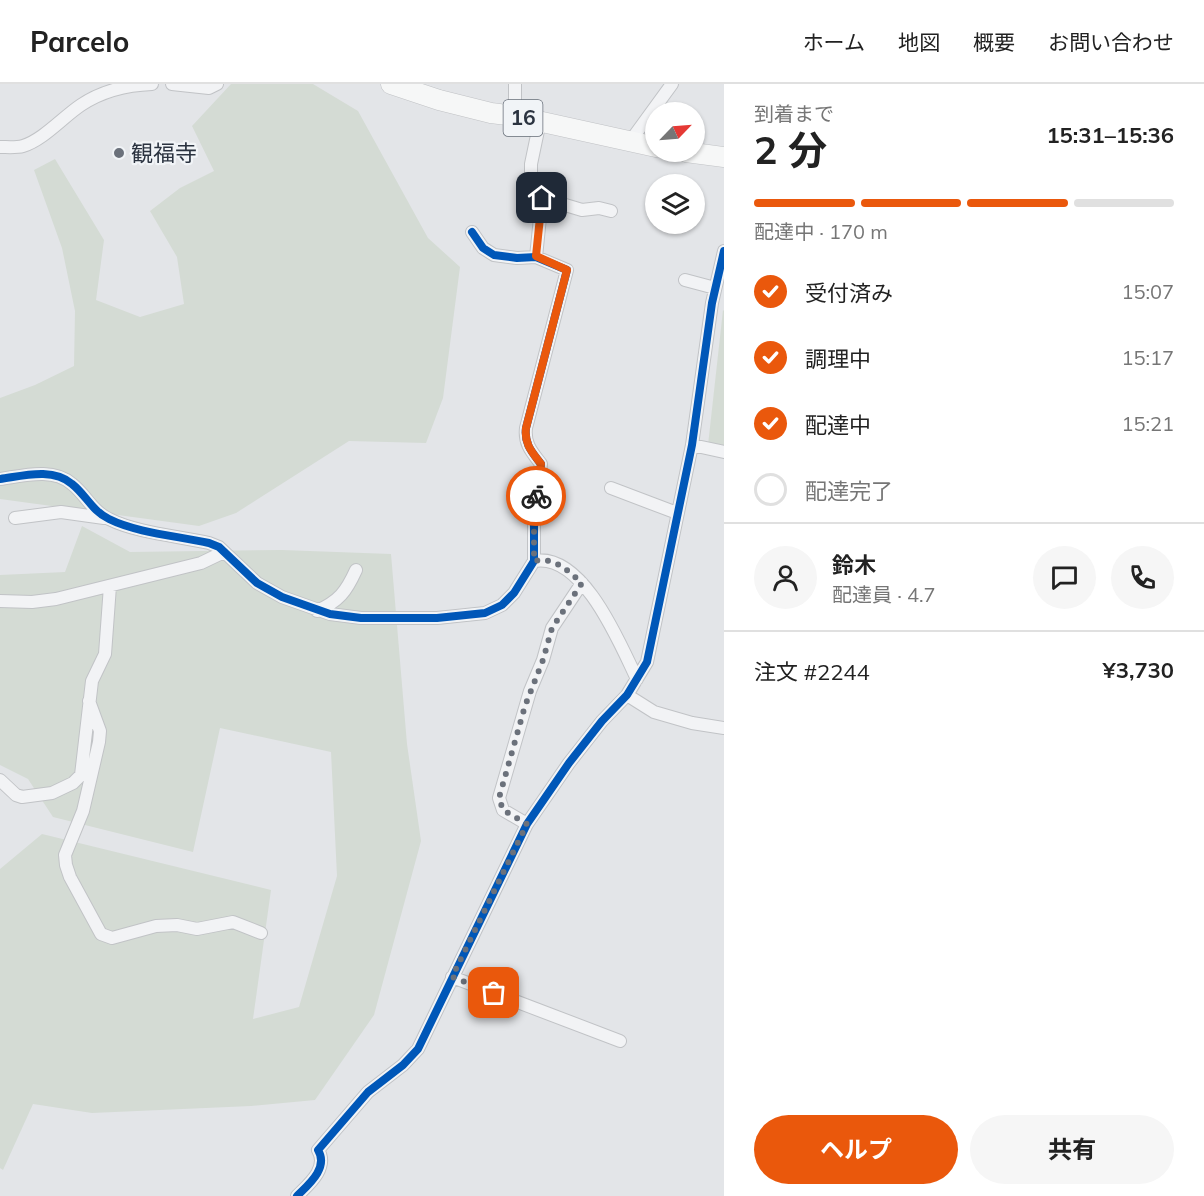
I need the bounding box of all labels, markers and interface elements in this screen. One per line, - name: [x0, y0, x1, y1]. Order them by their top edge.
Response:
- text: Parcelo: [30, 24, 129, 59]
- text: ホーム: [803, 29, 865, 55]
- text: 地図: [898, 29, 940, 55]
- text: 概要: [973, 29, 1015, 55]
- text: お問い合わせ: [1048, 29, 1174, 55]
- road number: 16: [504, 100, 542, 136]
- text: 到着まで: [754, 101, 834, 126]
- north arrow: [645, 102, 705, 162]
- map controls: [645, 102, 705, 234]
- text: 15:31–15:36: [1046, 121, 1174, 149]
- text: 2 分: [754, 125, 827, 174]
- place label: 観福寺: [131, 139, 197, 167]
- marker: 観福寺: [112, 146, 126, 160]
- pin: [516, 172, 567, 223]
- button: layers: [645, 174, 705, 234]
- icon: home: [525, 181, 558, 214]
- text: 配達中 · 170 m: [754, 219, 888, 244]
- icon: check: [754, 275, 787, 308]
- text: 受付済み: [805, 279, 893, 307]
- text: 15:07: [1121, 279, 1174, 304]
- icon: check: [754, 341, 787, 374]
- text: 調理中: [805, 345, 871, 373]
- text: 15:17: [1121, 345, 1174, 370]
- icon: check: [754, 407, 787, 440]
- text: 配達中: [805, 411, 871, 439]
- text: 15:21: [1121, 411, 1174, 436]
- courier: [506, 466, 566, 526]
- text: 配達完了: [805, 477, 893, 505]
- icon: bike: [520, 480, 553, 513]
- button: person: [754, 546, 817, 609]
- button: chat: [1033, 546, 1096, 609]
- button: phone: [1111, 546, 1174, 609]
- text: 鈴木: [832, 551, 876, 579]
- text: 配達員 · 4.7: [832, 582, 936, 607]
- text: ¥3,730: [1103, 656, 1174, 684]
- text: 注文 #2244: [754, 658, 870, 686]
- pin: [468, 967, 519, 1018]
- icon: bag: [477, 976, 510, 1009]
- button: ヘルプ: [754, 1115, 958, 1184]
- button: 共有: [970, 1115, 1174, 1184]

